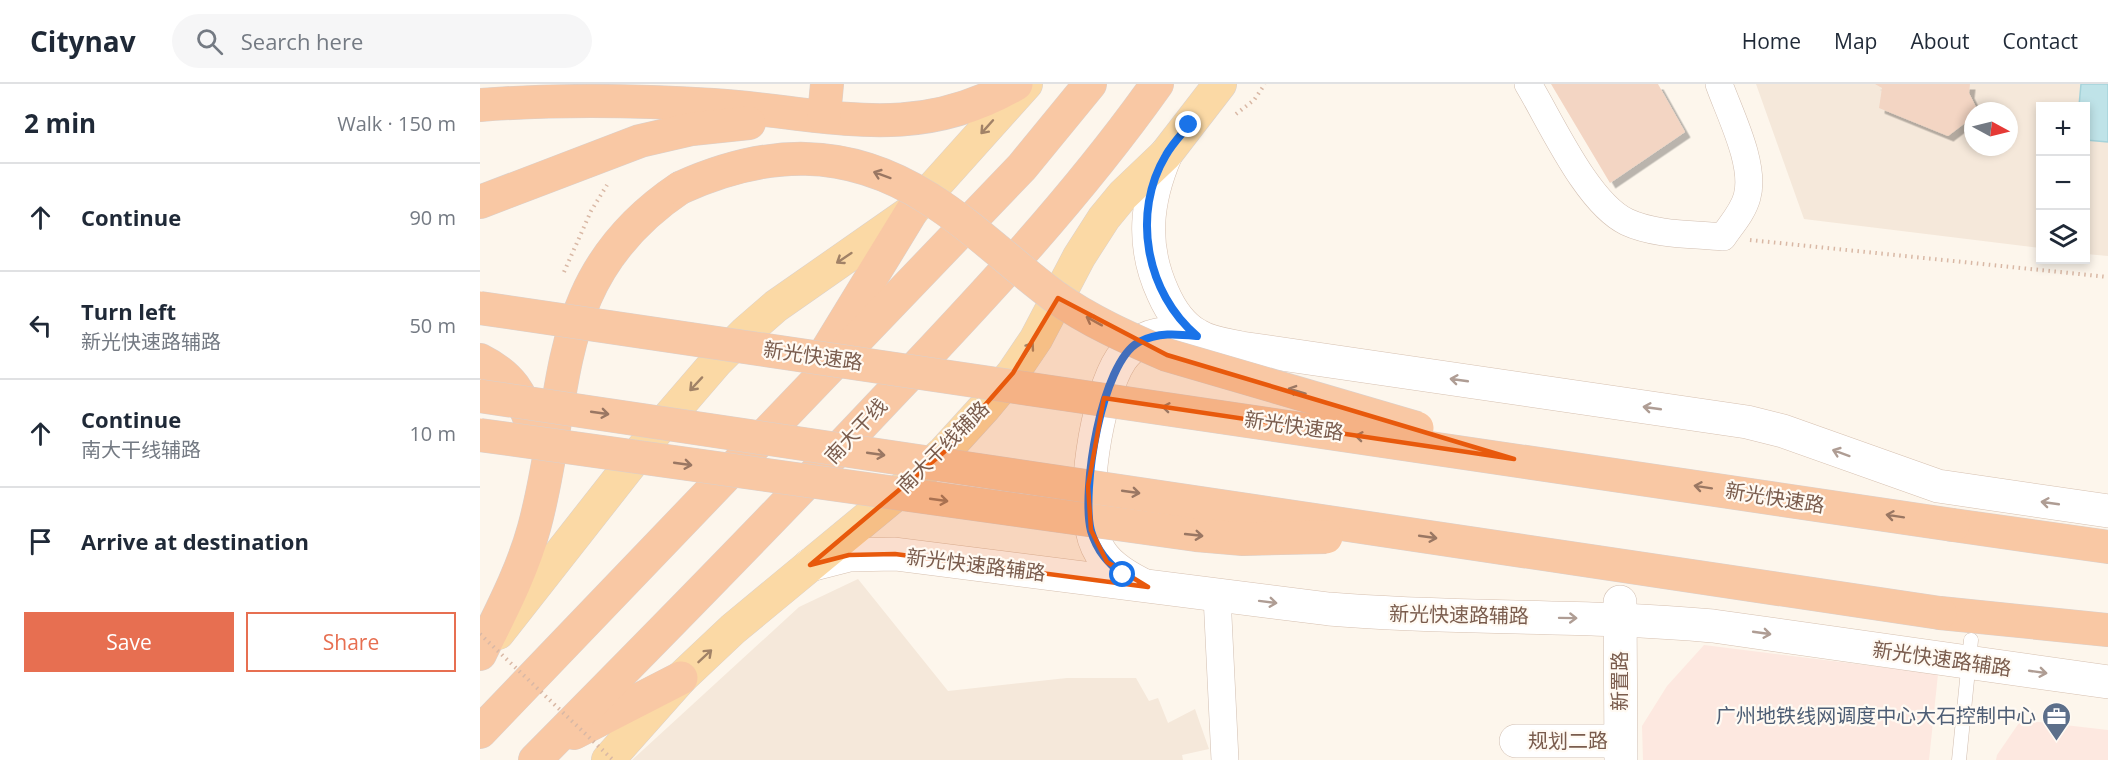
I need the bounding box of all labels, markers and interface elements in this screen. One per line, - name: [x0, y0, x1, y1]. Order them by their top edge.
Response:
- search box: [172, 14, 592, 68]
- text: Citynav: [30, 22, 136, 60]
- icon: search: [193, 25, 226, 58]
- text: Search here: [241, 26, 363, 56]
- text: Home: [1742, 27, 1801, 55]
- text: Map: [1834, 27, 1877, 55]
- text: About: [1910, 27, 1970, 55]
- text: Contact: [2003, 27, 2078, 55]
- north arrow: [1964, 102, 2018, 156]
- map controls: [2036, 102, 2090, 264]
- button: +: [2036, 102, 2090, 156]
- text: 2 min: [24, 105, 96, 141]
- text: Walk · 150 m: [337, 110, 456, 137]
- route end: [1175, 111, 1201, 137]
- one-way arrow: [980, 120, 994, 135]
- button: −: [2036, 156, 2090, 210]
- one-way arrow: [874, 168, 892, 179]
- icon: ahead: [24, 201, 57, 234]
- text: Continue: [81, 202, 181, 232]
- text: 90 m: [409, 204, 456, 231]
- button: layers: [2036, 210, 2090, 264]
- one-way arrow: [836, 252, 852, 264]
- text: Turn left: [81, 296, 176, 326]
- icon: left: [24, 309, 57, 342]
- text: 50 m: [409, 312, 456, 339]
- one-way arrow: [1086, 314, 1103, 326]
- text: 新光快速路辅路: [81, 328, 221, 355]
- street label: 新光快速路: [762, 335, 864, 376]
- one-way arrow: [1023, 342, 1035, 359]
- one-way arrow: [1450, 374, 1469, 385]
- one-way arrow: [689, 376, 703, 391]
- one-way arrow: [1288, 385, 1307, 396]
- street label: 南大干线: [818, 392, 893, 469]
- street label: 南大干线辅路: [891, 395, 995, 499]
- one-way arrow: [1162, 403, 1182, 414]
- one-way arrow: [1643, 403, 1662, 414]
- text: Continue: [81, 404, 181, 434]
- street label: 新光快速路: [1243, 405, 1345, 446]
- one-way arrow: [590, 408, 610, 419]
- icon: ahead: [24, 417, 57, 450]
- text: 10 m: [409, 420, 456, 447]
- one-way arrow: [1355, 431, 1375, 442]
- text: 南大干线辅路: [81, 436, 201, 463]
- one-way arrow: [1832, 446, 1851, 457]
- one-way arrow: [866, 449, 886, 460]
- one-way arrow: [673, 458, 693, 469]
- street label: 新光快速路: [1724, 476, 1827, 519]
- one-way arrow: [1693, 482, 1713, 493]
- one-way arrow: [1121, 487, 1141, 498]
- one-way arrow: [928, 494, 948, 505]
- one-way arrow: [2041, 498, 2060, 509]
- one-way arrow: [1886, 511, 1906, 522]
- icon: arrive: [24, 525, 57, 558]
- text: Arrive at destination: [81, 526, 309, 556]
- one-way arrow: [1184, 530, 1204, 541]
- one-way arrow: [1418, 531, 1438, 542]
- street label: 新光快速路辅路: [905, 543, 1047, 586]
- route start: [1109, 561, 1135, 587]
- one-way arrow: [1258, 597, 1278, 608]
- street label: 新光快速路辅路: [1389, 600, 1529, 629]
- button: Save: [24, 612, 234, 672]
- button: Share: [246, 612, 456, 672]
- one-way arrow: [1557, 612, 1577, 623]
- one-way arrow: [1751, 628, 1771, 639]
- street label: 新光快速路辅路: [1871, 635, 2013, 682]
- one-way arrow: [697, 649, 712, 663]
- street label: 新置路: [1606, 651, 1633, 711]
- one-way arrow: [2028, 667, 2047, 678]
- office icon: 广州地铁线网调度中心大石控制中心: [2041, 700, 2073, 742]
- place label: 广州地铁线网调度中心大石控制中心: [1716, 702, 2036, 729]
- street label: 规划二路: [1528, 727, 1608, 754]

